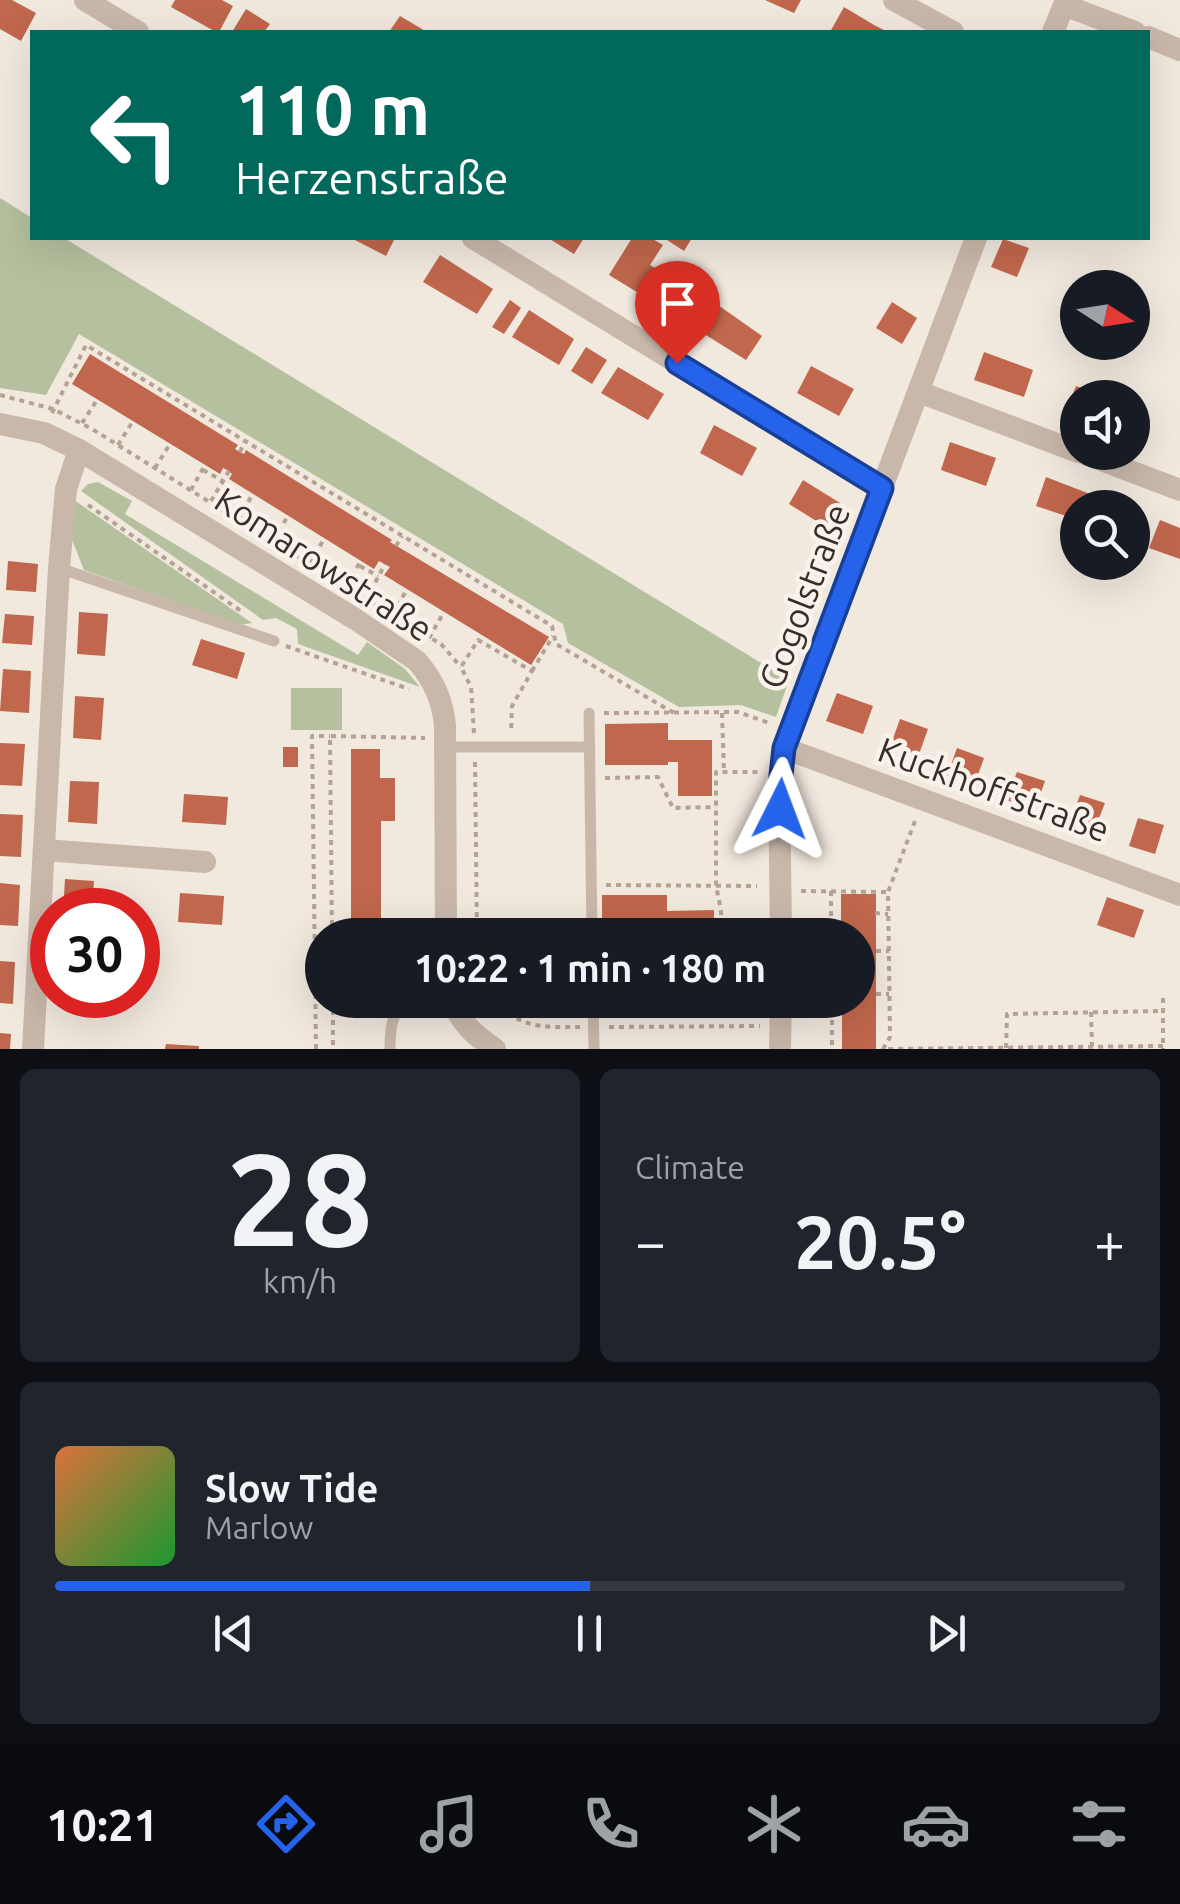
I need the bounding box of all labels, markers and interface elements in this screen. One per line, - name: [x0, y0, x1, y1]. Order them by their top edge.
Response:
- icon: left: [70, 70, 200, 200]
- text: 110 m: [235, 70, 430, 148]
- text: Herzenstraße: [235, 152, 508, 203]
- pin: [635, 261, 720, 364]
- north arrow: [1060, 270, 1150, 360]
- map controls: [1060, 270, 1150, 580]
- icon: arrive: [650, 276, 705, 331]
- button: sound: [1060, 380, 1150, 470]
- street label: Komarowstraße: [208, 479, 440, 649]
- button: search: [1060, 490, 1150, 580]
- street label: Gogolstraße: [751, 498, 857, 694]
- street label: Kuckhoffstraße: [873, 729, 1115, 849]
- position arrow: [728, 757, 832, 861]
- speed limit sign: 30: [30, 888, 160, 1018]
- text: 10:22 · 1 min · 180 m: [414, 947, 766, 989]
- text: 28: [227, 1125, 373, 1271]
- text: Climate: [635, 1149, 745, 1185]
- text: 20.5°: [794, 1199, 966, 1283]
- text: −: [635, 1211, 666, 1272]
- text: +: [1094, 1211, 1125, 1272]
- text: km/h: [263, 1263, 337, 1299]
- text: Slow Tide: [205, 1467, 378, 1509]
- text: Marlow: [205, 1509, 313, 1545]
- icon: previous: [206, 1606, 261, 1661]
- icon: pause: [562, 1606, 617, 1661]
- icon: next: [919, 1606, 974, 1661]
- icon: directions: [251, 1789, 321, 1859]
- icon: music: [414, 1789, 484, 1859]
- icon: phone: [576, 1789, 646, 1859]
- icon: climate: [739, 1789, 809, 1859]
- icon: car: [901, 1789, 971, 1859]
- icon: filters: [1064, 1789, 1134, 1859]
- text: 10:21: [46, 1799, 159, 1850]

